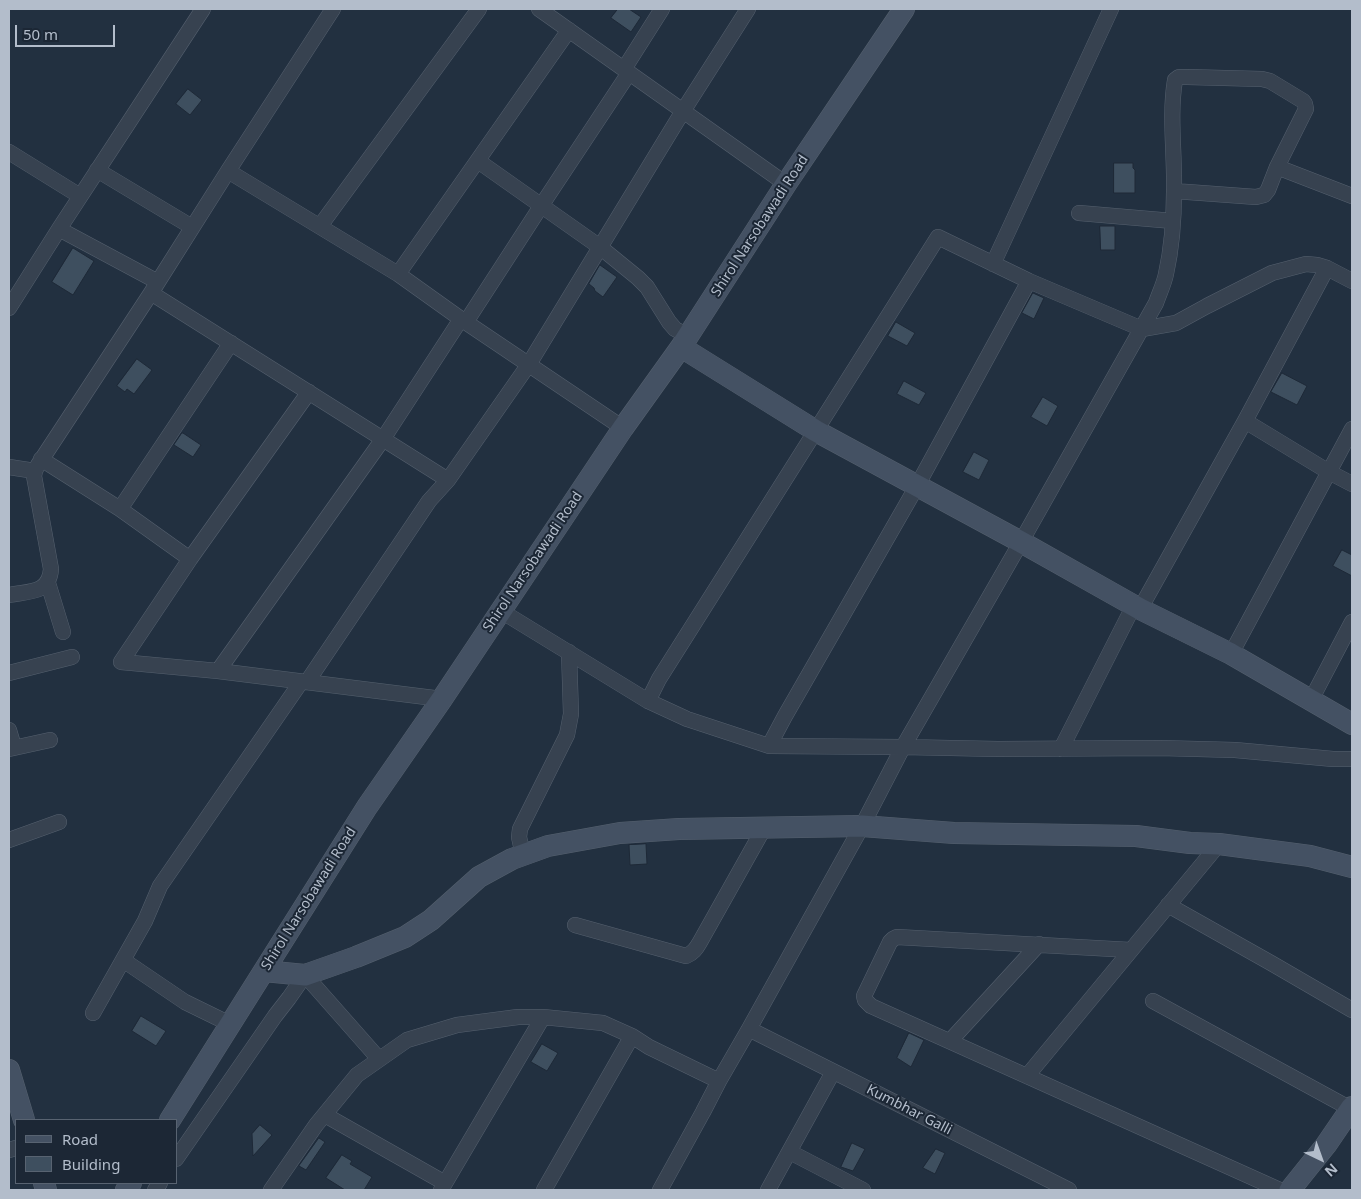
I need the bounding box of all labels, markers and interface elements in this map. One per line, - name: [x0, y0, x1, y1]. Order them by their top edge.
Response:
- scale bar: [18, 15, 118, 47]
- text: 50 m: [23, 24, 58, 44]
- street label: Shirol Narsobawadi Road: [708, 152, 812, 300]
- street label: Shirol Narsobawadi Road: [480, 489, 586, 635]
- street label: Shirol Narsobawadi Road: [258, 824, 360, 974]
- street label: Kumbhar Galli: [863, 1081, 955, 1139]
- legend: [15, 1119, 178, 1184]
- text: Road: [62, 1129, 98, 1149]
- north arrow: [1296, 1134, 1346, 1184]
- text: Building: [62, 1154, 120, 1174]
- text: N: [1321, 1160, 1342, 1181]

